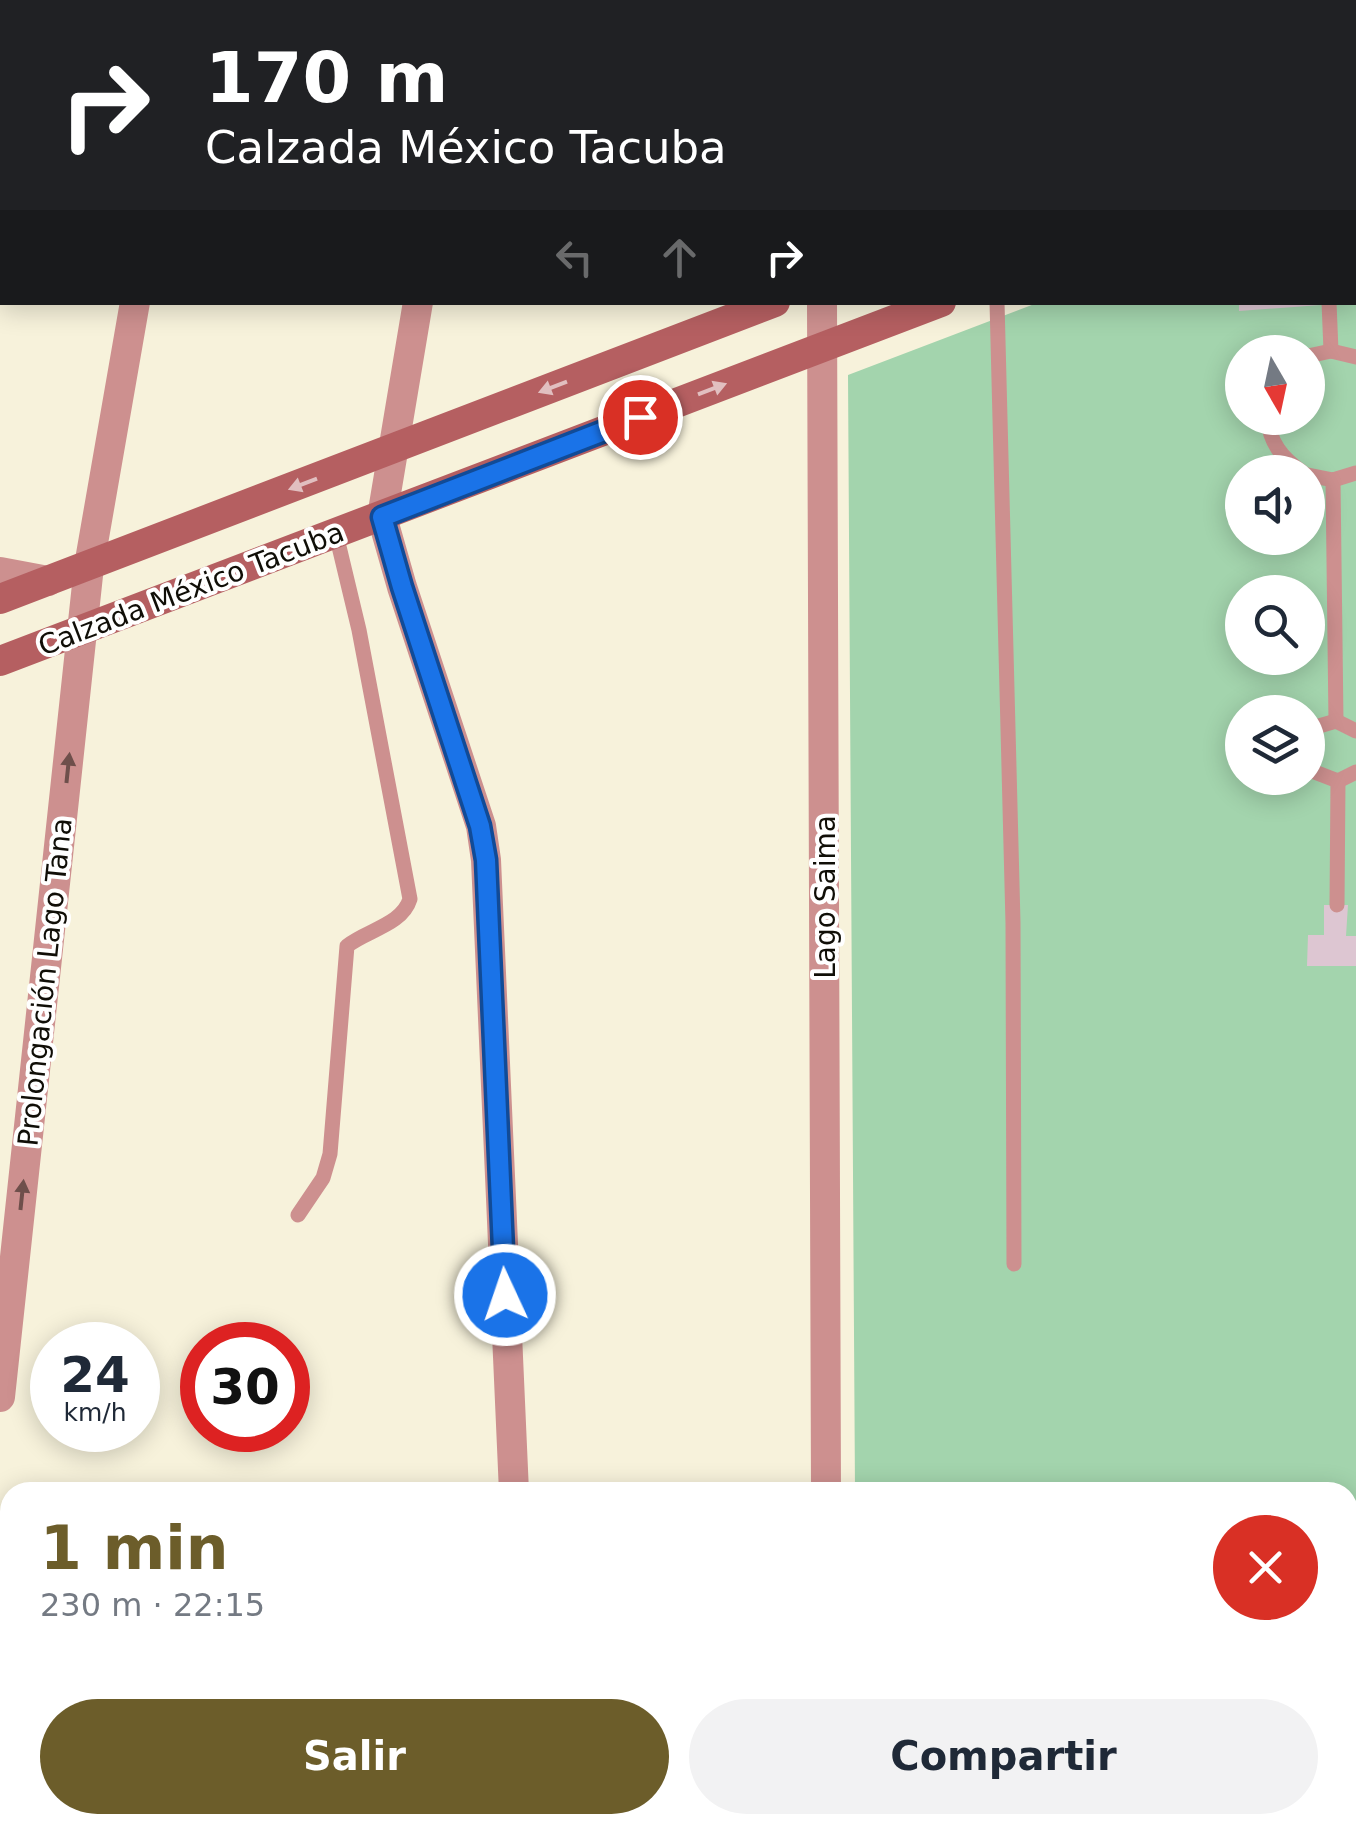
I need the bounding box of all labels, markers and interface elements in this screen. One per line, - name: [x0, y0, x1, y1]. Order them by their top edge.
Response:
- text: 170 m: [205, 37, 448, 119]
- icon: right: [40, 40, 170, 170]
- text: Calzada México Tacuba: [205, 121, 727, 174]
- icon: left: [547, 230, 602, 285]
- icon: ahead: [652, 230, 707, 285]
- icon: right: [757, 230, 812, 285]
- north arrow: [1225, 335, 1325, 435]
- map controls: [1225, 335, 1325, 795]
- pin: [598, 375, 683, 460]
- one-way arrow: [538, 380, 568, 395]
- one-way arrow: [697, 380, 727, 396]
- icon: arrive: [613, 390, 668, 445]
- button: sound: [1225, 455, 1325, 555]
- one-way arrow: [287, 476, 317, 492]
- street label: Calzada México Tacuba: [34, 515, 348, 663]
- button: search: [1225, 575, 1325, 675]
- button: layers: [1225, 695, 1325, 795]
- one-way arrow: [60, 752, 76, 783]
- street label: Lago Saima: [809, 815, 842, 979]
- street label: Prolongación Lago Tana: [11, 816, 79, 1148]
- one-way arrow: [14, 1179, 30, 1211]
- position arrow: [453, 1243, 557, 1347]
- speed limit sign: 30: [180, 1322, 310, 1452]
- text: 24: [60, 1346, 130, 1404]
- text: km/h: [63, 1398, 127, 1427]
- text: 1 min: [40, 1513, 228, 1583]
- button: close: [1213, 1515, 1318, 1620]
- text: 230 m · 22:15: [40, 1586, 265, 1624]
- button: Salir: [40, 1699, 669, 1814]
- button: Compartir: [689, 1699, 1318, 1814]

